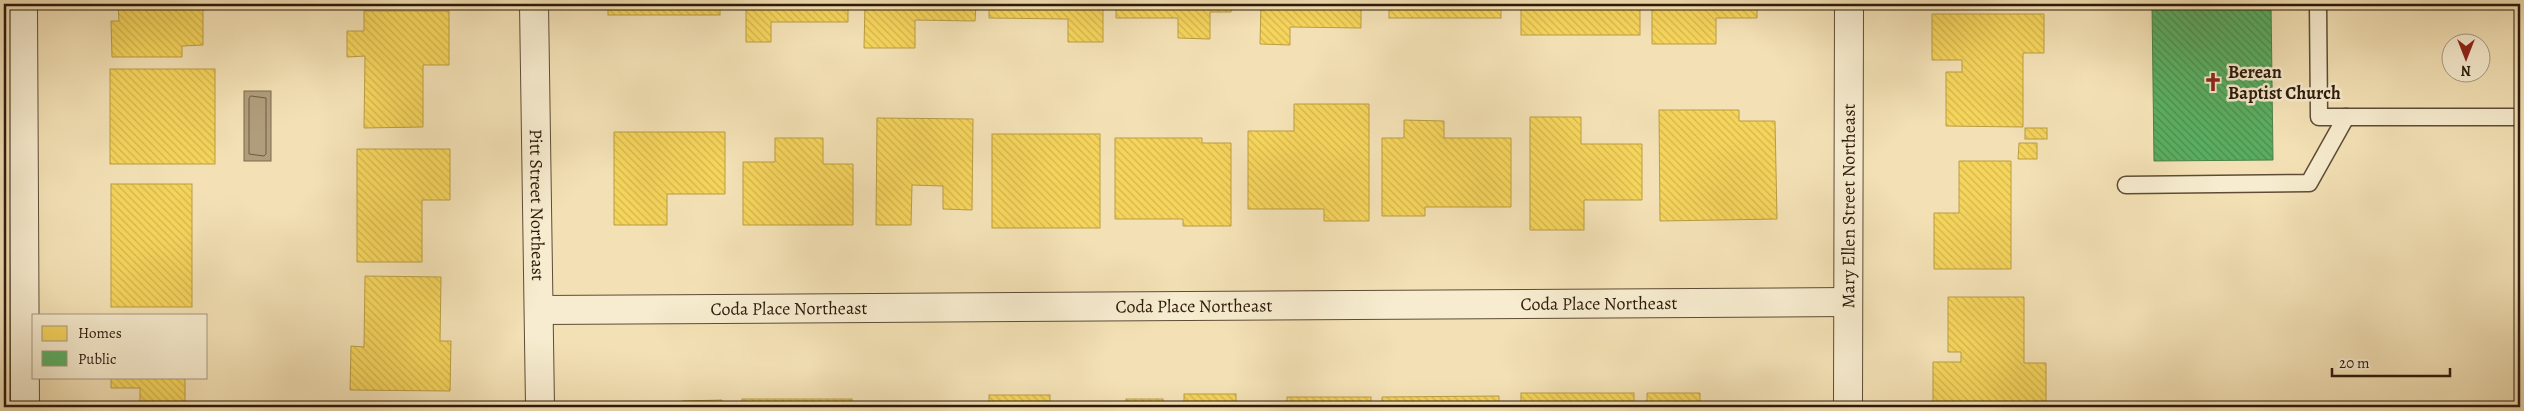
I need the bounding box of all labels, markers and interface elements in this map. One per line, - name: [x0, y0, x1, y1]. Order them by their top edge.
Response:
- north arrow: [2442, 32, 2492, 82]
- place label: Berean Baptist Church: [2228, 60, 2341, 105]
- text: N: [2461, 61, 2471, 80]
- church icon: Berean Baptist Church: [2202, 71, 2224, 93]
- street label: Mary Ellen Street Northeast: [1836, 103, 1861, 308]
- street label: Pitt Street Northeast: [524, 129, 550, 281]
- street label: Coda Place Northeast: [1520, 291, 1678, 316]
- street label: Coda Place Northeast: [1115, 294, 1273, 318]
- street label: Coda Place Northeast: [710, 296, 868, 321]
- legend: [32, 314, 208, 378]
- text: Homes: [78, 323, 122, 343]
- scale bar: [2332, 346, 2449, 378]
- text: Public: [78, 349, 116, 369]
- text: 20 m: [2339, 353, 2370, 373]

